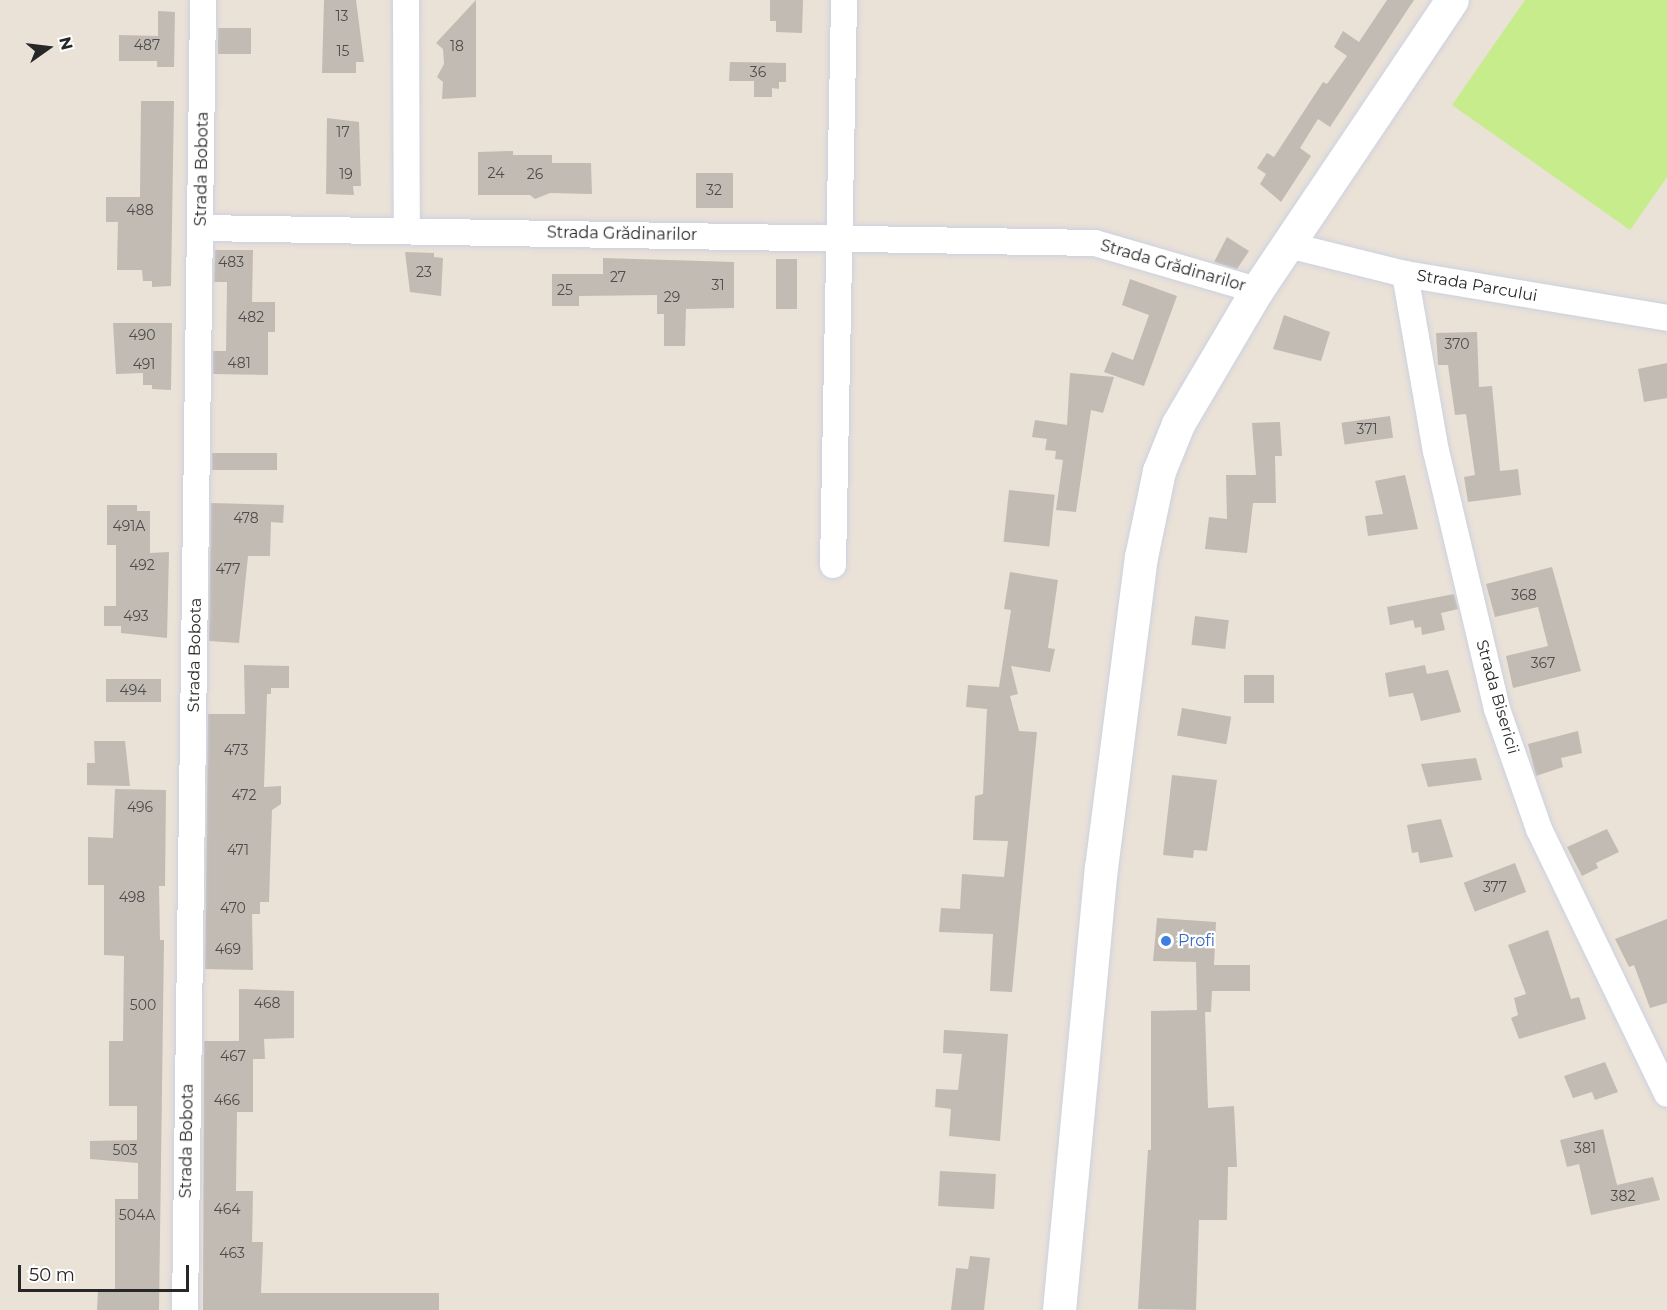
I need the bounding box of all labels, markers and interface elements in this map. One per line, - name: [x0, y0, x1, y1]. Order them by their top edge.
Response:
- house number: 13: [336, 8, 348, 24]
- north arrow: [18, 18, 78, 78]
- text: N: [55, 35, 77, 52]
- house number: 487: [134, 37, 160, 53]
- house number: 18: [450, 38, 464, 54]
- house number: 15: [337, 43, 349, 59]
- house number: 36: [750, 64, 766, 80]
- street label: Strada Bobota: [191, 112, 213, 226]
- house number: 17: [336, 124, 350, 140]
- house number: 24: [488, 165, 504, 181]
- house number: 19: [339, 166, 353, 182]
- house number: 26: [527, 166, 543, 182]
- house number: 32: [706, 182, 722, 198]
- house number: 488: [126, 202, 154, 218]
- street label: Strada Grădinarilor: [547, 223, 697, 245]
- street label: Strada Grădinarilor: [1098, 236, 1248, 296]
- house number: 483: [218, 254, 244, 270]
- house number: 23: [416, 264, 432, 280]
- street label: Strada Parcului: [1415, 266, 1539, 306]
- house number: 27: [610, 269, 626, 285]
- house number: 31: [712, 277, 724, 293]
- house number: 25: [557, 282, 573, 298]
- house number: 29: [664, 289, 680, 305]
- house number: 482: [238, 309, 264, 325]
- house number: 490: [129, 327, 155, 343]
- house number: 370: [1445, 336, 1469, 352]
- house number: 481: [227, 355, 251, 371]
- house number: 491: [133, 356, 155, 372]
- house number: 371: [1356, 421, 1378, 437]
- house number: 478: [233, 510, 259, 526]
- house number: 491A: [113, 518, 145, 534]
- house number: 492: [129, 557, 155, 573]
- house number: 477: [215, 561, 241, 577]
- house number: 368: [1511, 587, 1537, 603]
- street label: Strada Bobota: [184, 598, 206, 712]
- house number: 493: [123, 608, 149, 624]
- street label: Strada Bisericii: [1472, 638, 1522, 756]
- house number: 367: [1531, 655, 1555, 671]
- house number: 494: [120, 682, 146, 698]
- house number: 473: [224, 742, 248, 758]
- house number: 472: [232, 787, 256, 803]
- house number: 496: [127, 799, 153, 815]
- house number: 471: [227, 842, 249, 858]
- house number: 377: [1483, 879, 1507, 895]
- house number: 498: [119, 889, 145, 905]
- house number: 470: [220, 900, 246, 916]
- place label: Profi: [1178, 931, 1215, 951]
- marker: Profi: [1159, 934, 1173, 948]
- house number: 469: [215, 941, 241, 957]
- house number: 468: [254, 995, 280, 1011]
- house number: 500: [130, 997, 156, 1013]
- house number: 467: [220, 1048, 246, 1064]
- street label: Strada Bobota: [176, 1084, 198, 1198]
- house number: 466: [214, 1092, 240, 1108]
- house number: 381: [1574, 1140, 1596, 1156]
- house number: 503: [113, 1142, 137, 1158]
- house number: 382: [1611, 1188, 1635, 1204]
- house number: 464: [213, 1201, 241, 1217]
- house number: 504A: [119, 1207, 155, 1223]
- house number: 463: [219, 1245, 245, 1261]
- scale bar: [21, 1253, 192, 1291]
- text: 50 m: [29, 1264, 75, 1286]

